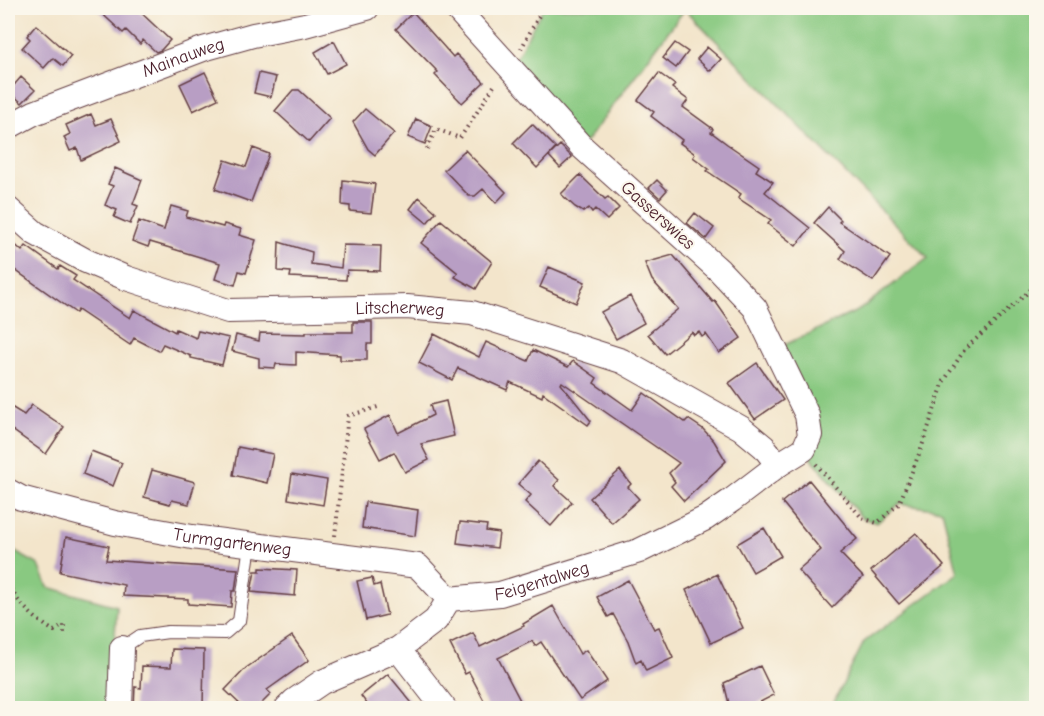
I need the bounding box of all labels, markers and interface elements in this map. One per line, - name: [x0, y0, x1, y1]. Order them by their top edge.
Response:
- street label: Mainauweg: [139, 34, 227, 82]
- street label: Gasserswies: [616, 177, 699, 254]
- street label: Litscherweg: [355, 297, 445, 321]
- street label: Turmgartenweg: [171, 524, 293, 561]
- street label: Feigentalweg: [494, 557, 592, 605]

